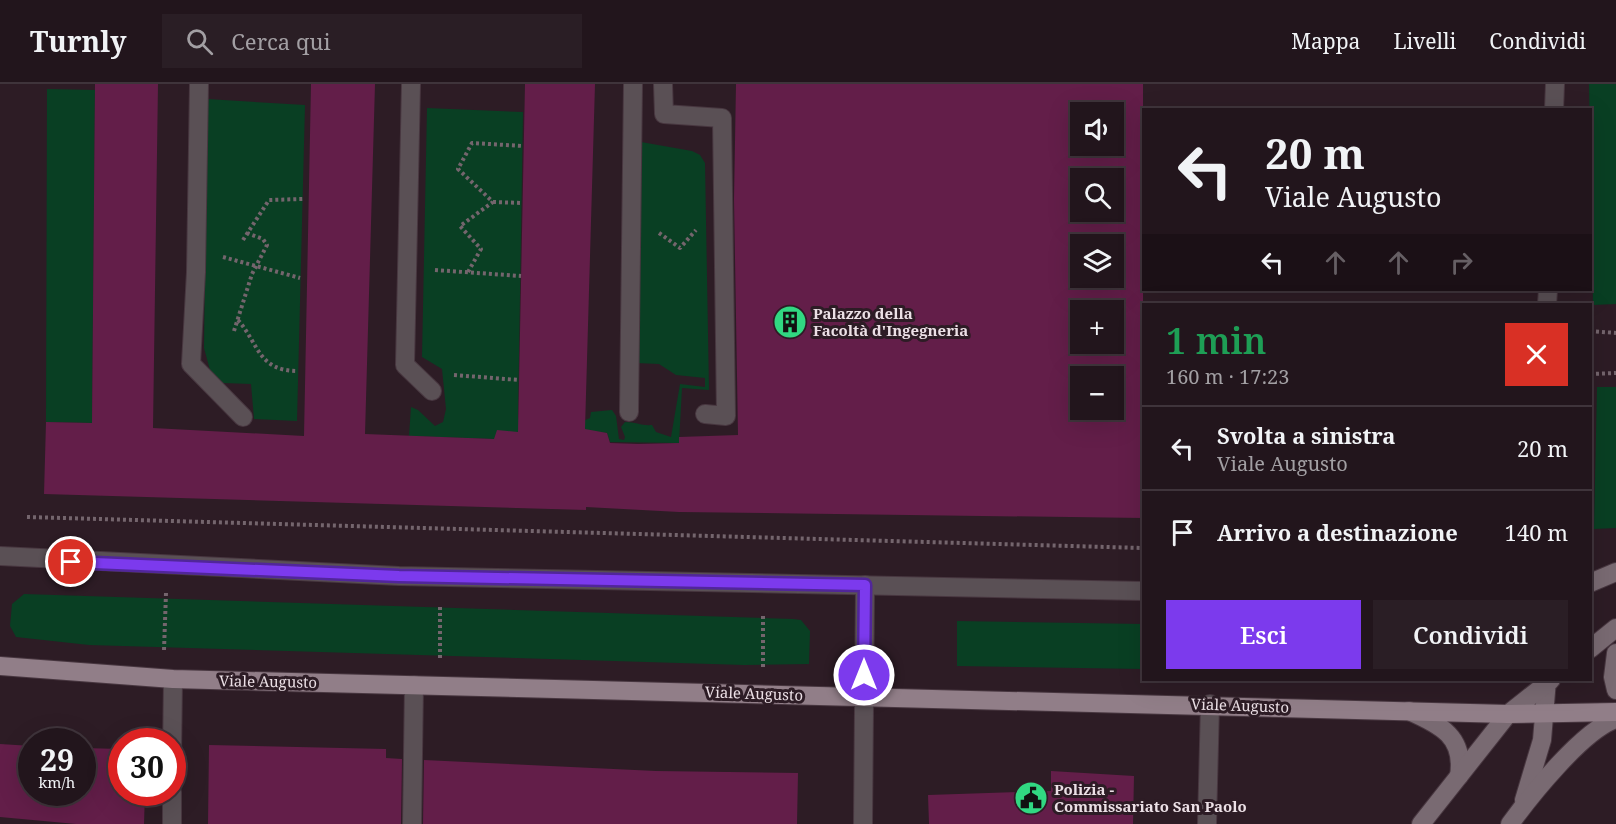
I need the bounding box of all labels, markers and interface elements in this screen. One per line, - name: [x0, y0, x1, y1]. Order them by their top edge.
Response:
- search box: [162, 14, 582, 68]
- text: Turnly: [30, 22, 126, 60]
- icon: search: [183, 25, 216, 58]
- text: Cerca qui: [231, 26, 330, 56]
- text: Mappa: [1291, 27, 1360, 55]
- text: Livelli: [1393, 27, 1456, 55]
- text: Condividi: [1489, 27, 1586, 55]
- map controls: [1070, 102, 1124, 420]
- button: sound: [1070, 102, 1124, 156]
- text: 20 m: [1265, 124, 1365, 181]
- icon: left: [1166, 132, 1244, 210]
- button: search: [1070, 168, 1124, 222]
- text: Viale Augusto: [1265, 178, 1441, 215]
- button: layers: [1070, 234, 1124, 288]
- icon: left: [1256, 246, 1289, 279]
- icon: ahead: [1319, 246, 1352, 279]
- icon: ahead: [1382, 246, 1415, 279]
- icon: right: [1445, 246, 1478, 279]
- button: +: [1070, 300, 1124, 354]
- place label: Palazzo della Facoltà d'Ingegneria: [813, 303, 968, 340]
- building icon: Palazzo della Facoltà d'Ingegneria: [772, 304, 808, 340]
- text: 1 min: [1166, 316, 1267, 365]
- button: close: [1505, 323, 1568, 386]
- text: 160 m · 17:23: [1166, 363, 1289, 390]
- button: −: [1070, 366, 1124, 420]
- text: Svolta a sinistra: [1217, 420, 1396, 450]
- icon: left: [1166, 432, 1199, 465]
- text: 20 m: [1517, 433, 1568, 463]
- text: Viale Augusto: [1217, 450, 1348, 477]
- icon: arrive: [1166, 516, 1199, 549]
- text: Arrivo a destinazione: [1217, 517, 1458, 547]
- text: 140 m: [1505, 517, 1568, 547]
- pin: [45, 536, 96, 587]
- icon: arrive: [54, 545, 87, 578]
- button: Esci: [1166, 600, 1361, 669]
- button: Condividi: [1373, 600, 1568, 669]
- position arrow: [832, 643, 896, 707]
- street label: Viale Augusto: [219, 670, 317, 692]
- street label: Viale Augusto: [705, 681, 803, 705]
- street label: Viale Augusto: [1191, 693, 1289, 717]
- speed limit sign: 30: [108, 728, 186, 806]
- text: 29: [40, 739, 74, 780]
- text: km/h: [39, 772, 75, 792]
- place label: Polizia - Commissariato San Paolo: [1054, 779, 1247, 816]
- public building icon: Polizia - Commissariato San Paolo: [1013, 780, 1049, 816]

